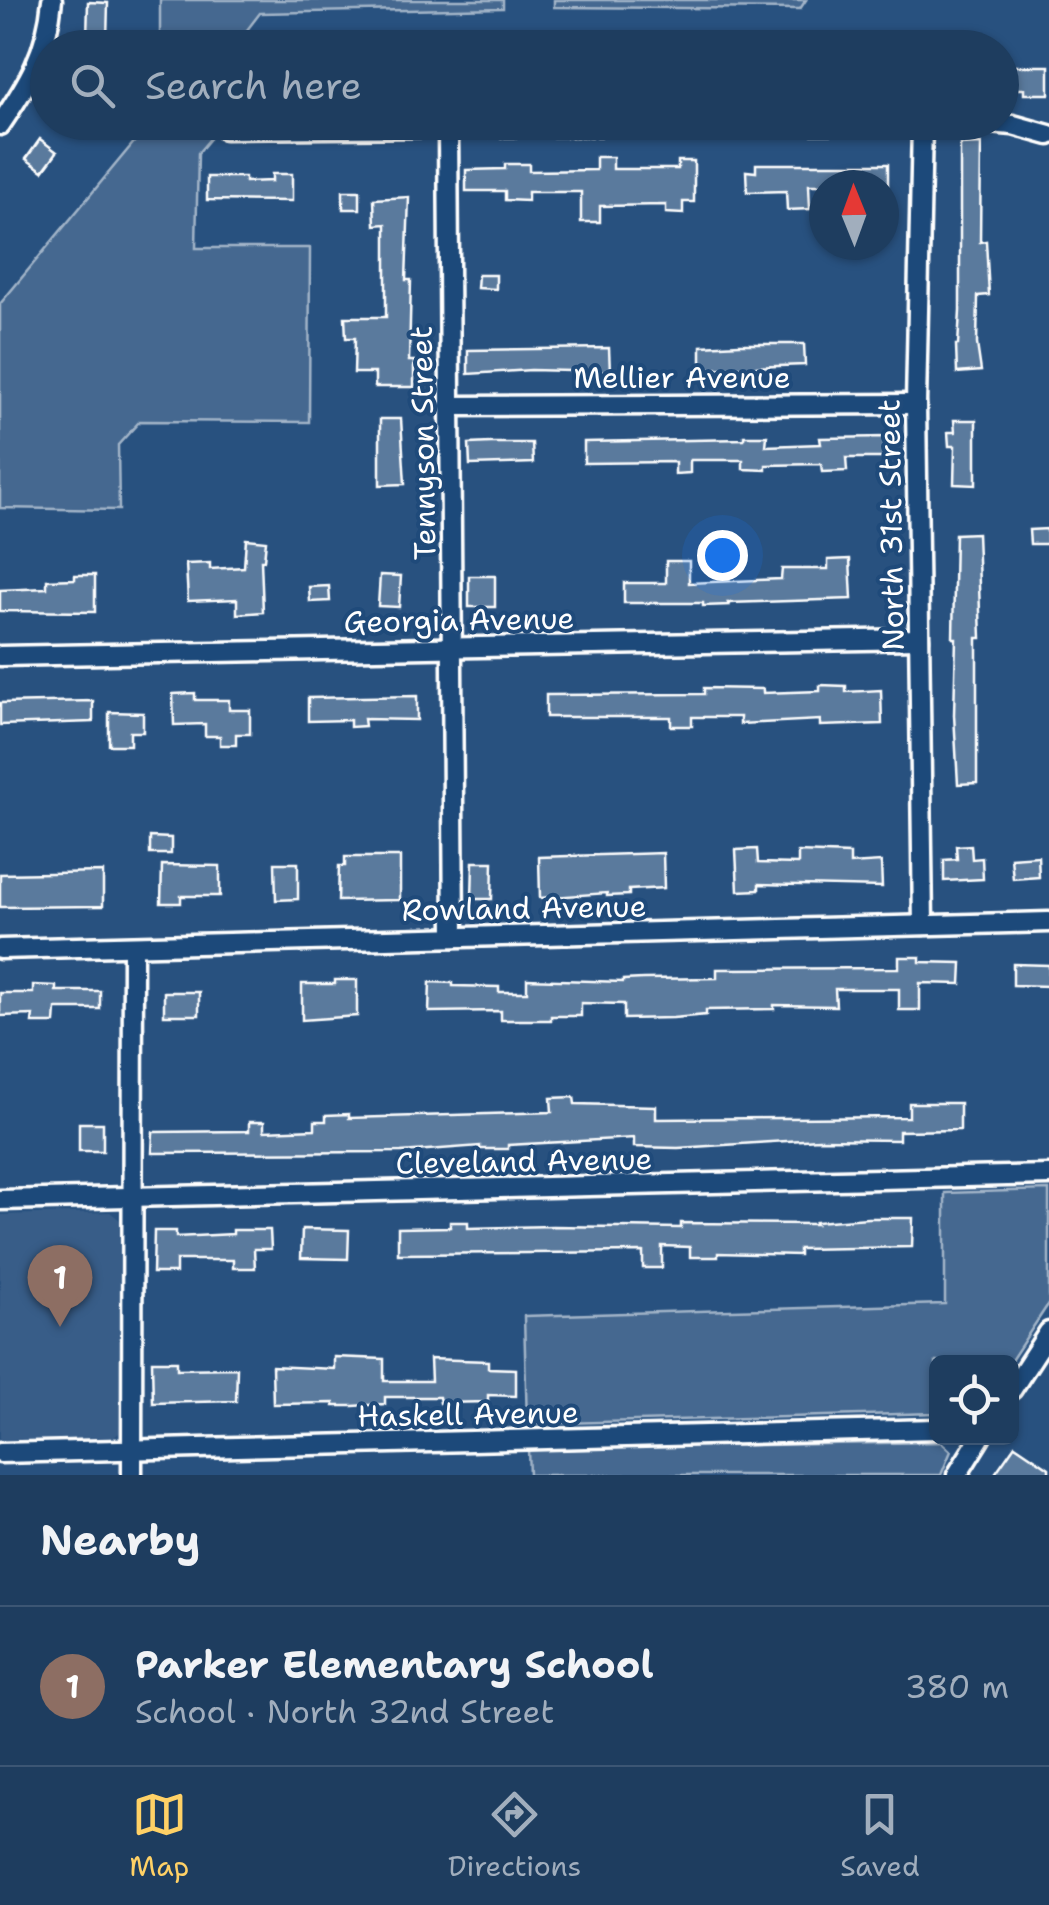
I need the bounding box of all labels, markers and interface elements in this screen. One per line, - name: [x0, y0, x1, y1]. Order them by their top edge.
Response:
- search box: [30, 30, 1019, 140]
- icon: search: [65, 58, 120, 113]
- text: Search here: [145, 60, 362, 111]
- north arrow: [809, 170, 899, 260]
- street label: Tennyson Street: [400, 326, 446, 560]
- street label: Mellier Avenue: [573, 357, 791, 398]
- street label: North 31st Street: [868, 399, 914, 651]
- your location: [697, 530, 748, 581]
- street label: Georgia Avenue: [343, 597, 575, 643]
- street label: Rowland Avenue: [401, 885, 647, 931]
- street label: Cleveland Avenue: [395, 1138, 653, 1184]
- pin: 1: [28, 1244, 92, 1327]
- map controls: [929, 1355, 1019, 1445]
- button: locate: [929, 1355, 1019, 1445]
- street label: Haskell Avenue: [357, 1392, 579, 1436]
- text: Nearby: [40, 1512, 200, 1568]
- text: Parker Elementary School: [135, 1639, 654, 1690]
- text: 1: [65, 1665, 80, 1708]
- text: 380 m: [905, 1665, 1009, 1708]
- text: School · North 32nd Street: [135, 1690, 554, 1733]
- tab: Map: [129, 1787, 189, 1885]
- tab: Directions: [448, 1787, 581, 1885]
- tab: Saved: [840, 1787, 920, 1885]

